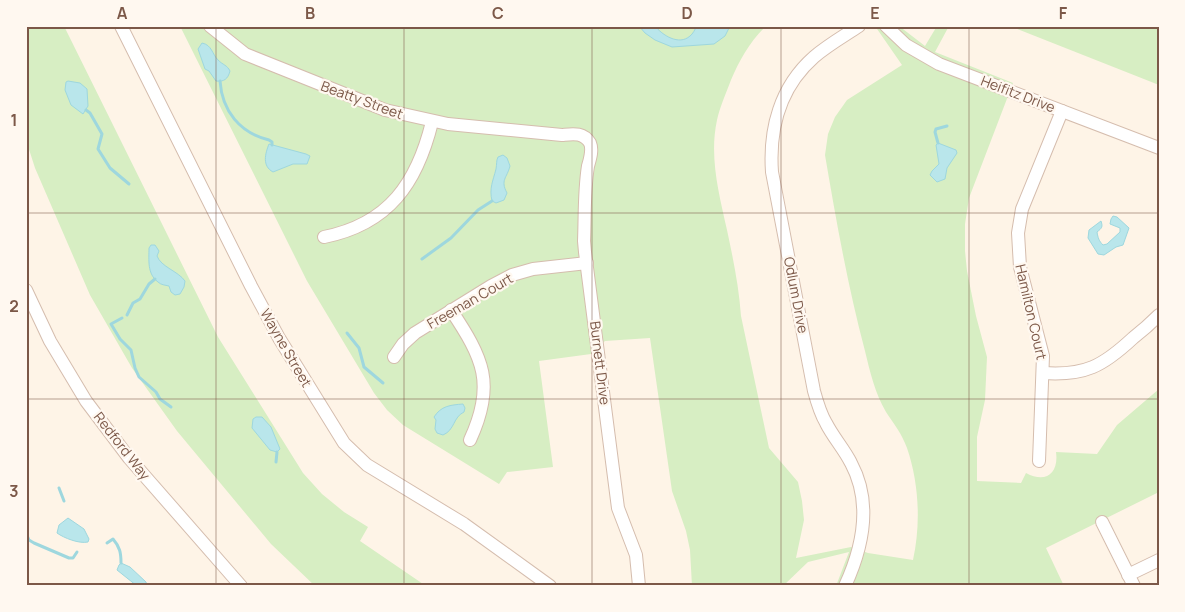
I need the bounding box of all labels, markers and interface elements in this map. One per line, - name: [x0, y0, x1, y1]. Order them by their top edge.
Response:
- text: A: [117, 2, 128, 24]
- text: B: [305, 2, 315, 24]
- text: C: [492, 2, 504, 24]
- text: D: [681, 2, 693, 24]
- text: E: [870, 2, 880, 24]
- text: F: [1059, 2, 1068, 24]
- street label: Heifitz Drive: [978, 71, 1058, 116]
- street label: Beatty Street: [318, 76, 406, 123]
- text: 1: [10, 109, 18, 131]
- street label: Odlum Drive: [780, 255, 813, 335]
- street label: Hamilton Court: [1011, 262, 1052, 362]
- street label: Freeman Court: [423, 268, 516, 333]
- text: 2: [9, 295, 19, 317]
- street label: Wayne Street: [256, 305, 317, 391]
- street label: Burnett Drive: [586, 320, 615, 406]
- street label: Redford Way: [90, 408, 155, 484]
- text: 3: [9, 480, 19, 502]

